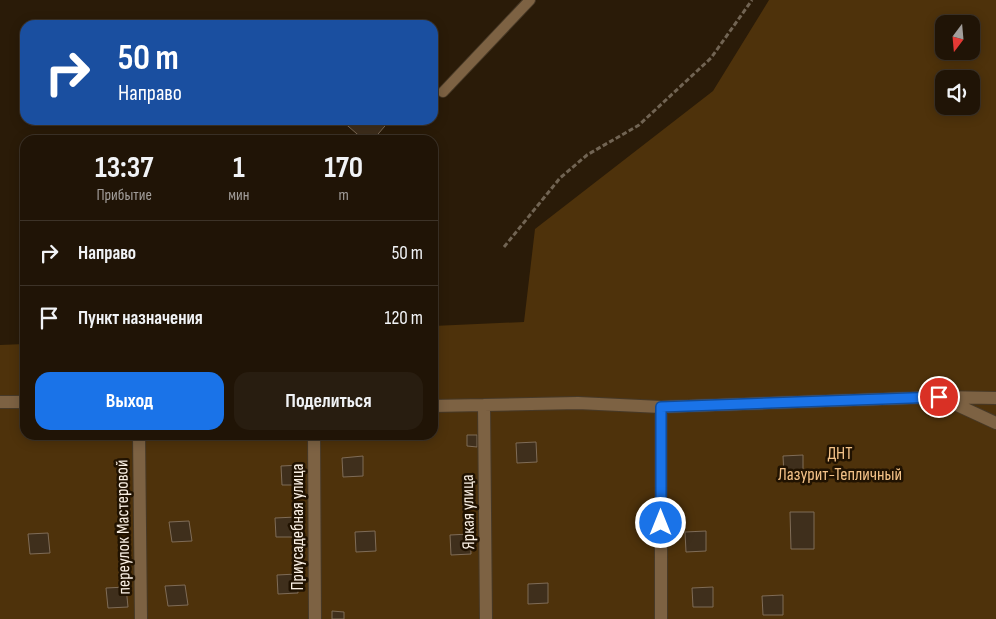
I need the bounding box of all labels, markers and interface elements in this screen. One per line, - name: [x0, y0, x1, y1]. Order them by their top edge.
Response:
- north arrow: [935, 15, 980, 60]
- map controls: [935, 15, 980, 115]
- text: 50 m: [118, 37, 179, 80]
- icon: right: [35, 40, 100, 105]
- button: sound: [935, 70, 980, 115]
- text: Направо: [118, 80, 182, 107]
- text: 13:37: [95, 150, 153, 186]
- text: 1: [233, 150, 245, 186]
- text: 170: [324, 150, 363, 186]
- text: Прибытие: [96, 186, 152, 205]
- text: мин: [228, 186, 249, 205]
- text: m: [339, 186, 349, 205]
- icon: right: [35, 239, 63, 267]
- text: Направо: [78, 242, 136, 265]
- text: 50 m: [392, 242, 423, 265]
- icon: arrive: [35, 304, 63, 332]
- text: Пункт назначения: [78, 307, 203, 330]
- text: 120 m: [385, 307, 423, 330]
- button: Выход: [35, 372, 224, 430]
- button: Поделиться: [234, 372, 423, 430]
- pin: [918, 376, 960, 418]
- icon: arrive: [925, 383, 953, 411]
- park label: ДНТ Лазурит-Тепличный: [778, 443, 902, 485]
- street label: переулок Мастеровой: [111, 459, 135, 595]
- street label: Приусадебная улица: [287, 463, 308, 591]
- street label: Яркая улица: [457, 474, 479, 550]
- position arrow: [634, 496, 686, 548]

